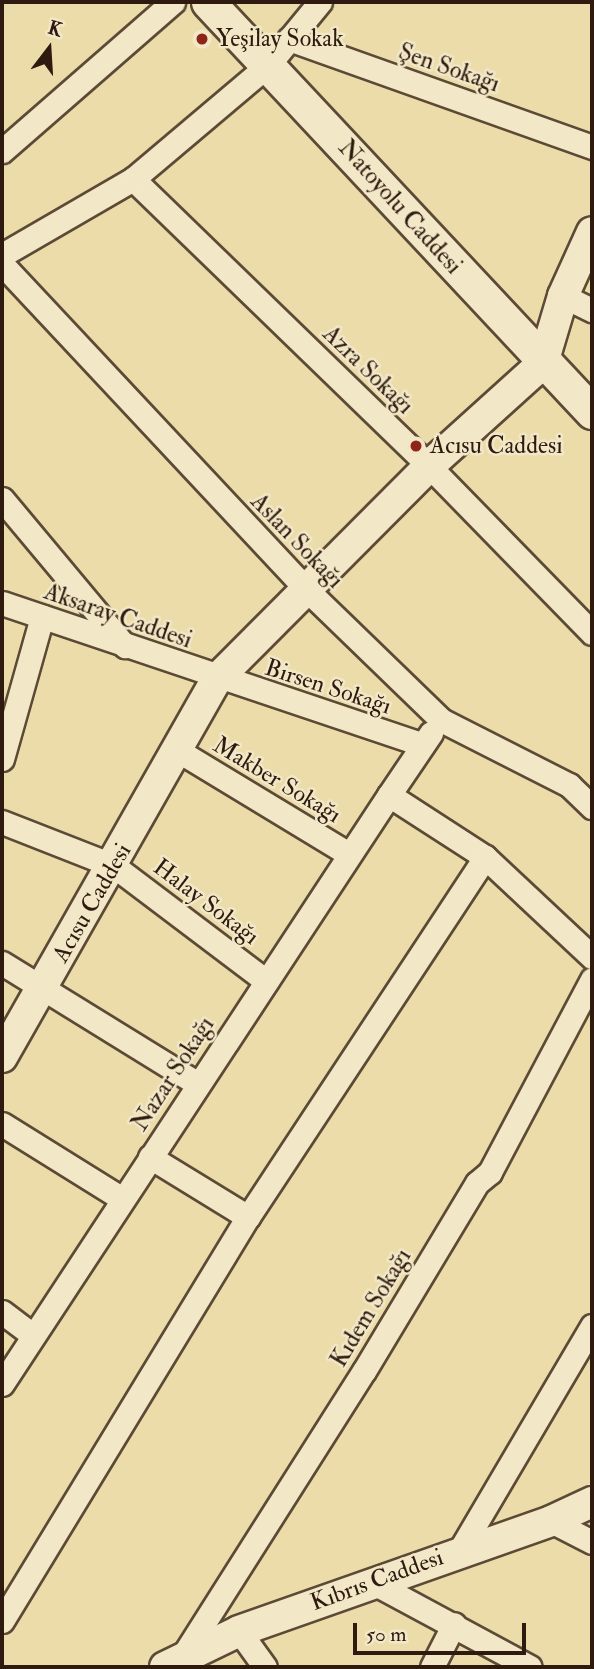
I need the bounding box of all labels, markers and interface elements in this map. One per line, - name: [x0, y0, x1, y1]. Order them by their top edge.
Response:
- north arrow: [14, 14, 84, 84]
- text: K: [45, 16, 65, 42]
- place label: Yeşilay Sokak: [216, 25, 344, 53]
- marker: Yeşilay Sokak: [194, 31, 210, 47]
- street label: Şen Sokağı: [395, 37, 503, 99]
- street label: Natoyolu Caddesi: [332, 134, 468, 280]
- street label: Azra Sokağı: [317, 320, 419, 420]
- place label: Acısu Caddesi: [430, 432, 563, 460]
- marker: Acısu Caddesi: [408, 438, 424, 454]
- street label: Aslan Sokağı: [245, 487, 349, 595]
- street label: Aksaray Caddesi: [40, 577, 196, 655]
- street label: Birsen Sokağı: [261, 653, 395, 721]
- street label: Makber Sokağı: [208, 731, 346, 829]
- street label: Acısu Caddesi: [46, 838, 138, 968]
- street label: Halay Sokağı: [147, 853, 265, 951]
- street label: Nazar Sokağı: [125, 1011, 221, 1137]
- street label: Kıdem Sokağı: [324, 1244, 418, 1372]
- street label: Kıbrıs Caddesi: [307, 1543, 447, 1617]
- scale bar: [356, 1610, 529, 1654]
- text: 50 m: [366, 1621, 407, 1648]

